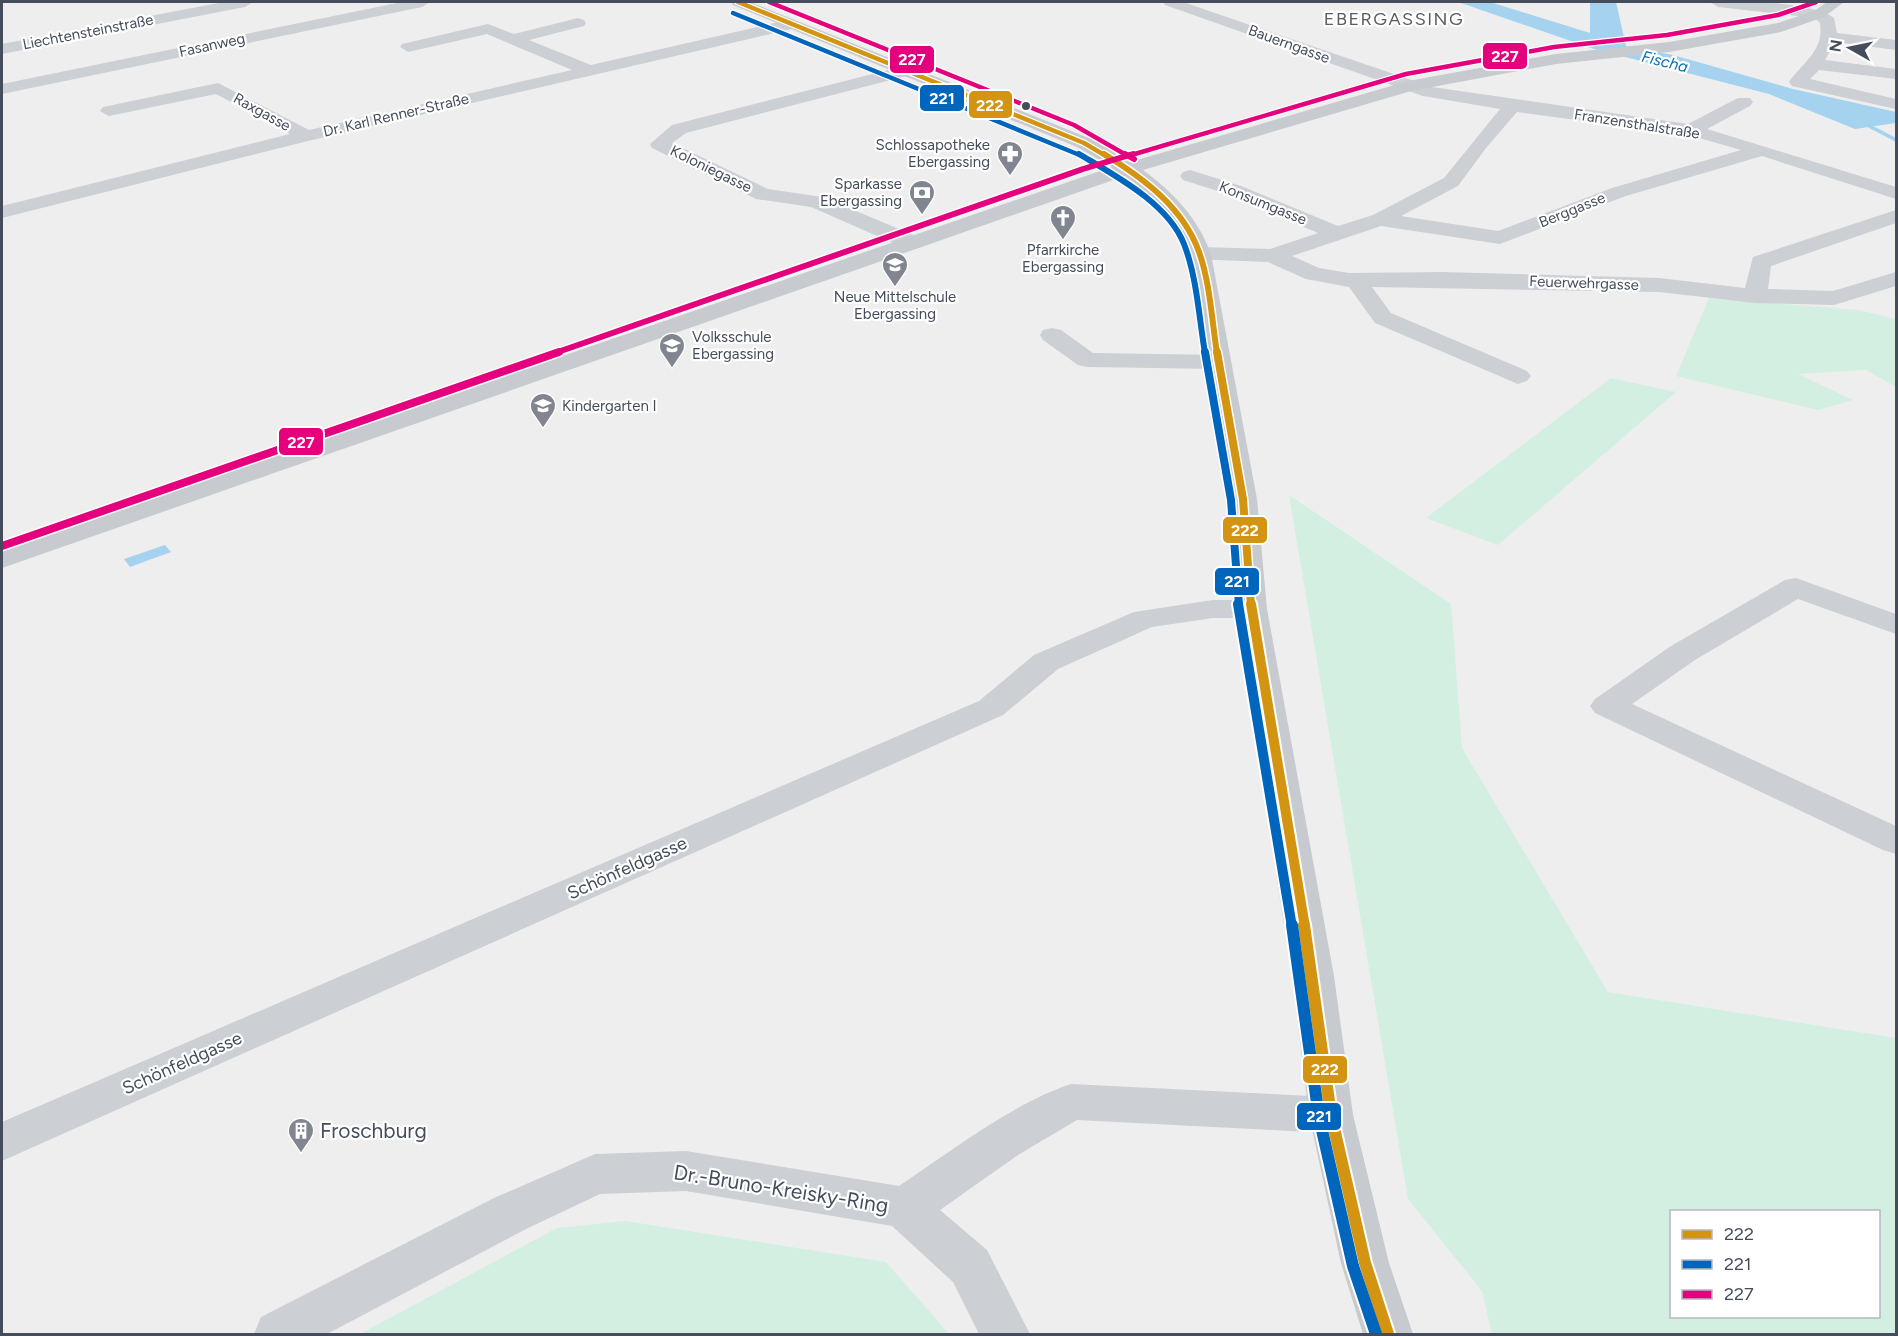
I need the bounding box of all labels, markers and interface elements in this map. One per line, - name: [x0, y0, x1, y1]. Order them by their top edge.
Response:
- district label: EBERGASSING: [1324, 8, 1464, 30]
- street label: Liechtensteinstraße: [21, 10, 155, 54]
- north arrow: [1820, 18, 1880, 78]
- street label: Bauerngasse: [1246, 21, 1332, 67]
- street label: Fasanweg: [177, 29, 247, 61]
- text: N: [1825, 38, 1846, 53]
- line badge: 227: [1482, 42, 1528, 70]
- line badge: 227: [889, 45, 935, 74]
- text: 227: [1491, 47, 1519, 66]
- water label: Fischa: [1640, 47, 1690, 76]
- text: 227: [898, 50, 926, 69]
- line badge: 221: [919, 84, 965, 112]
- street label: Raxgasse: [230, 89, 294, 135]
- street label: Dr. Karl Renner-Straße: [321, 89, 471, 141]
- text: 221: [929, 89, 955, 108]
- line badge: 222: [968, 90, 1013, 119]
- text: 222: [976, 96, 1004, 115]
- unlabelled marker: [1020, 100, 1032, 112]
- street label: Franzensthalstraße: [1573, 105, 1701, 143]
- place label: Schlossapotheke Ebergassing: [876, 136, 990, 171]
- pharmacy icon: Schlossapotheke Ebergassing: [995, 139, 1025, 177]
- street label: Koloniegasse: [667, 142, 755, 196]
- place label: Sparkasse Ebergassing: [820, 175, 902, 210]
- street label: Konsumgasse: [1217, 177, 1309, 229]
- bank icon: Sparkasse Ebergassing: [907, 178, 937, 216]
- street label: Berggasse: [1536, 189, 1608, 231]
- church icon: Pfarrkirche Ebergassing: [1048, 203, 1078, 241]
- place label: Pfarrkirche Ebergassing: [1022, 241, 1104, 276]
- school or university icon: Neue Mittelschule Ebergassing: [880, 250, 910, 288]
- street label: Feuerwehrgasse: [1529, 272, 1639, 294]
- place label: Neue Mittelschule Ebergassing: [834, 288, 956, 323]
- place label: Volksschule Ebergassing: [692, 328, 774, 363]
- school or university icon: Volksschule Ebergassing: [657, 331, 687, 369]
- school or university icon: Kindergarten I: [528, 391, 558, 429]
- place label: Kindergarten I: [562, 397, 657, 415]
- line badge: 227: [278, 427, 324, 456]
- text: 227: [287, 433, 315, 452]
- line badge: 222: [1222, 516, 1268, 544]
- text: 222: [1231, 521, 1259, 540]
- line badge: 221: [1214, 567, 1260, 596]
- text: 221: [1224, 572, 1250, 591]
- street label: Schönfeldgasse: [564, 832, 690, 904]
- street label: Schönfeldgasse: [119, 1027, 245, 1099]
- line badge: 222: [1302, 1055, 1348, 1084]
- text: 222: [1311, 1060, 1339, 1079]
- line badge: 221: [1296, 1102, 1342, 1131]
- text: 221: [1306, 1107, 1332, 1126]
- building icon: Froschburg: [286, 1116, 316, 1154]
- place label: Froschburg: [320, 1118, 427, 1143]
- street label: Dr.-Bruno-Kreisky-Ring: [672, 1159, 890, 1218]
- legend: [1670, 1210, 1880, 1318]
- text: 222: [1724, 1223, 1754, 1245]
- text: 221: [1724, 1253, 1752, 1275]
- text: 227: [1724, 1283, 1754, 1305]

